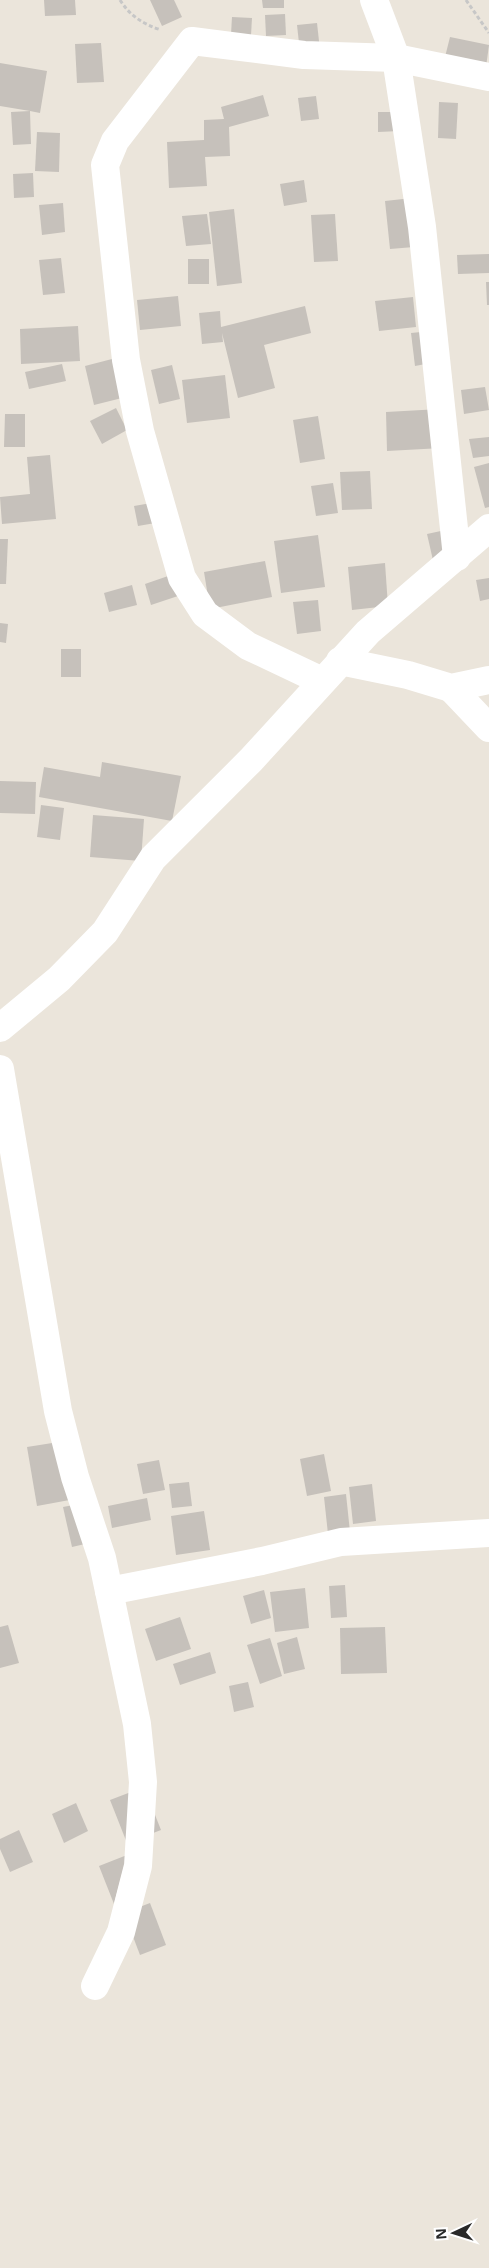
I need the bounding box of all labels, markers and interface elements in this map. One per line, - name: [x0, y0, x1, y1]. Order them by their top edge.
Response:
- north arrow: [429, 2208, 479, 2258]
- text: N: [431, 2228, 450, 2240]

